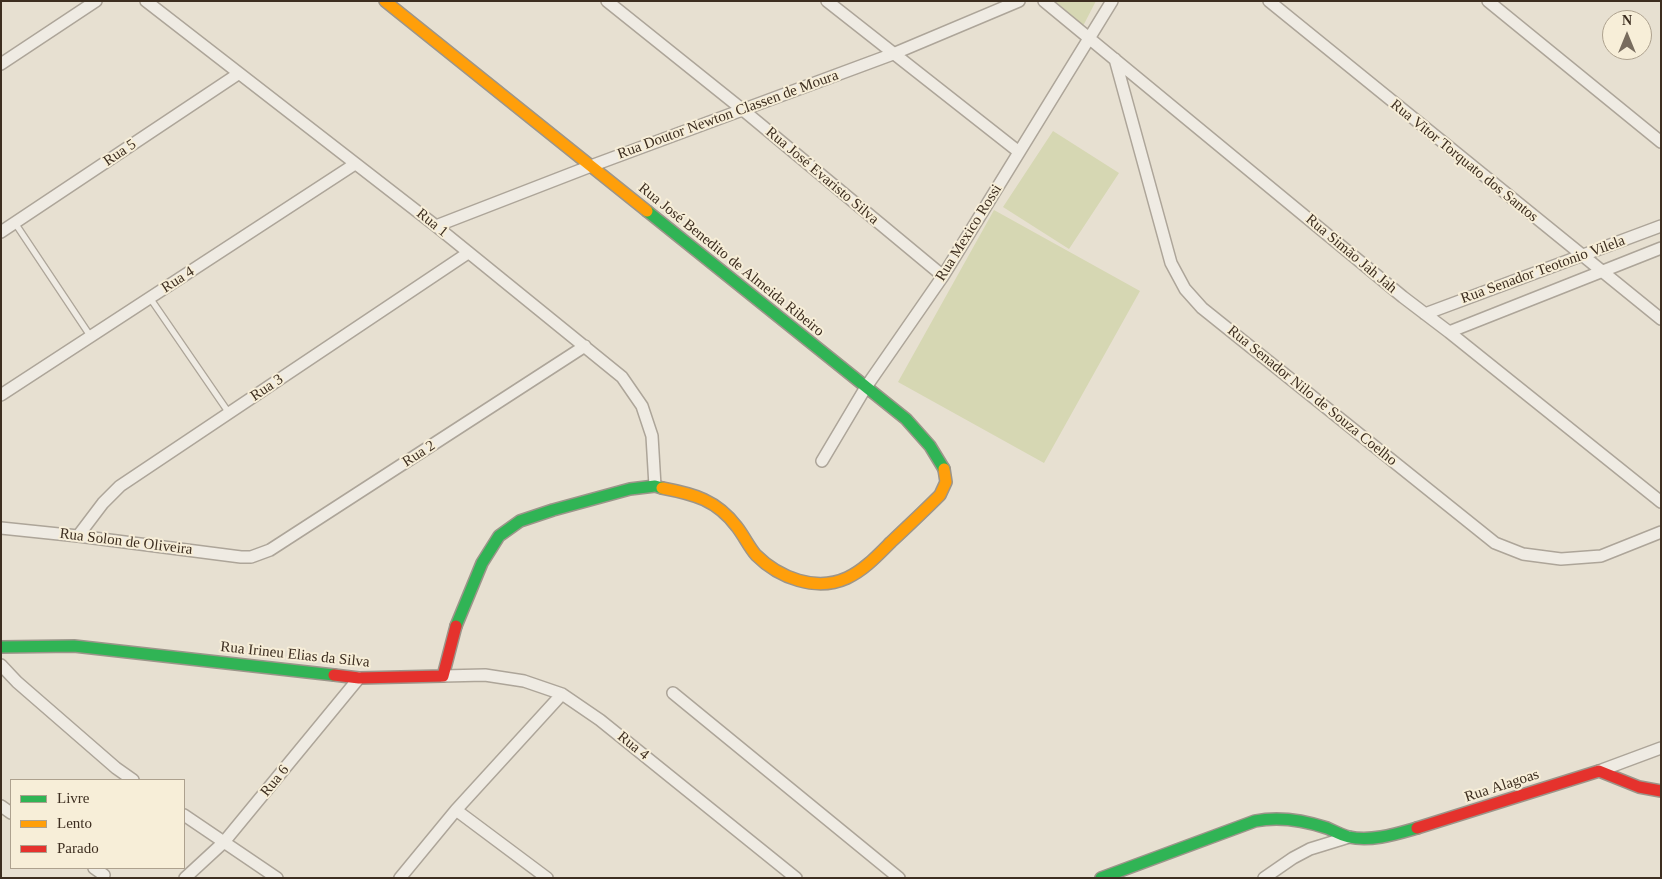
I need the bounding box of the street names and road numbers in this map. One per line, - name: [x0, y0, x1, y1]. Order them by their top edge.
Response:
- street label: Rua Doutor Newton Classen de Moura: [615, 67, 841, 163]
- street label: Rua Vitor Torquato dos Santos: [1387, 96, 1541, 226]
- street label: Rua José Evaristo Silva: [762, 123, 882, 229]
- street label: Rua 5: [100, 136, 140, 170]
- street label: Rua José Benedito de Almeida Ribeiro: [635, 179, 827, 341]
- street label: Rua Mexico Rossi: [932, 181, 1006, 285]
- street label: Rua 1: [413, 205, 451, 241]
- street label: Rua Simão Jah Jah: [1302, 211, 1400, 297]
- street label: Rua Senador Teotonio Vilela: [1458, 232, 1628, 308]
- street label: Rua 4: [158, 263, 198, 297]
- street label: Rua Senador Nilo de Souza Coelho: [1224, 322, 1400, 470]
- street label: Rua 3: [247, 371, 287, 405]
- street label: Rua 2: [399, 437, 439, 471]
- street label: Rua Solon de Oliveira: [59, 525, 193, 559]
- street label: Rua Irineu Elias da Silva: [219, 638, 371, 672]
- street label: Rua 4: [614, 728, 652, 764]
- street label: Rua 6: [257, 762, 293, 800]
- street label: Rua Alagoas: [1463, 766, 1541, 806]

